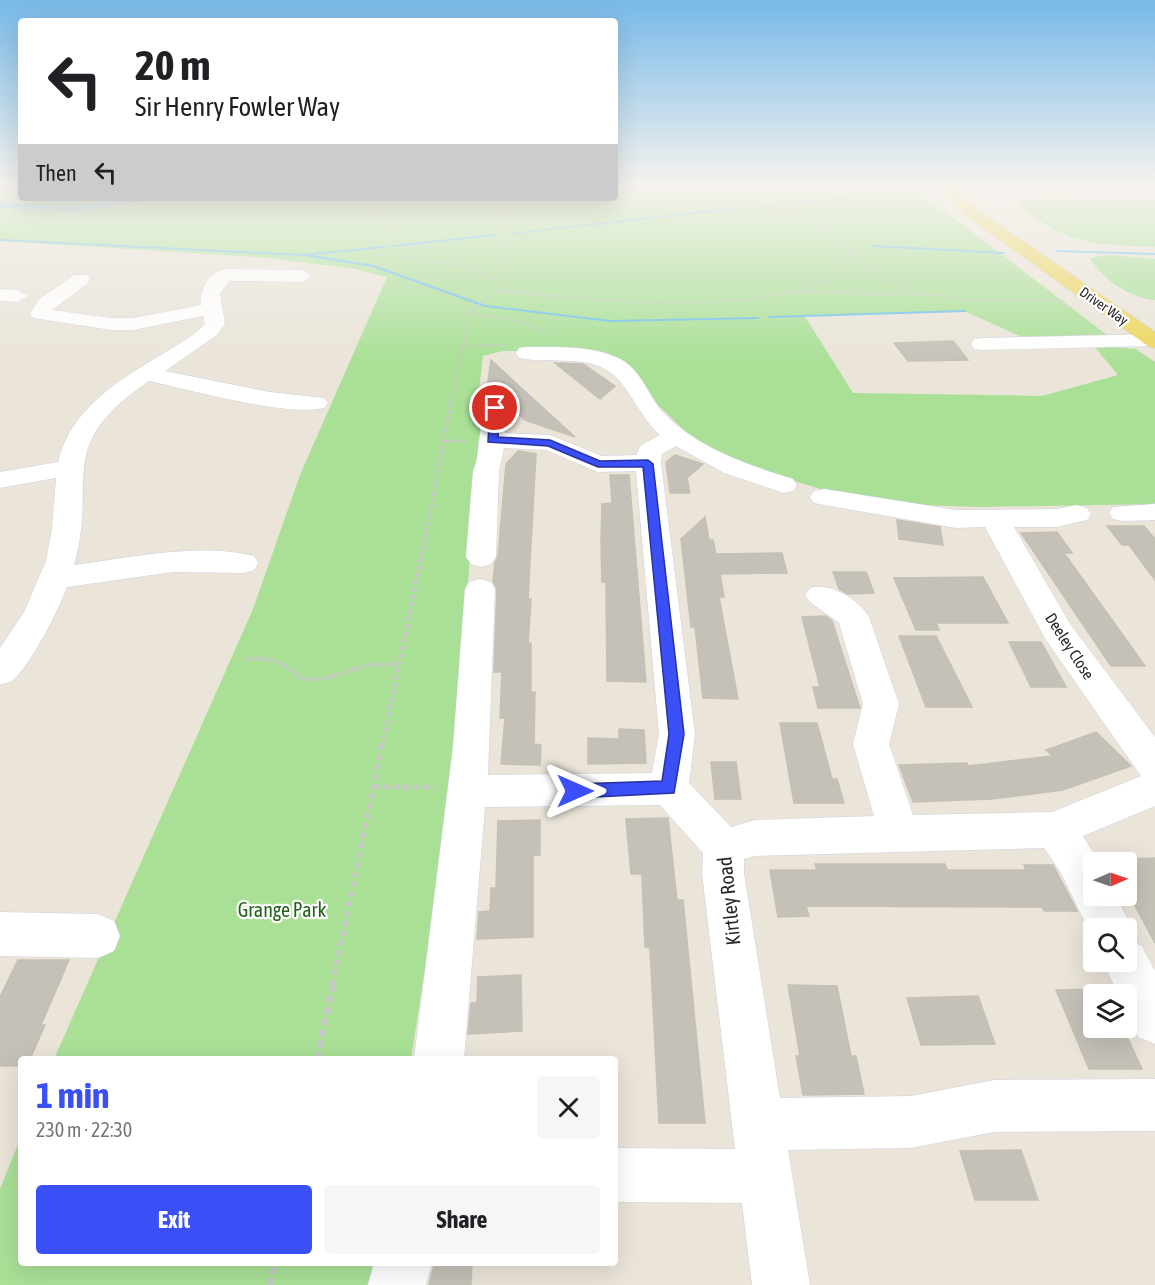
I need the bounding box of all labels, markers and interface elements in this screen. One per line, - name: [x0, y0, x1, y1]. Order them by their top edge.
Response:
- text: 20 m: [135, 41, 210, 89]
- icon: left: [36, 42, 114, 120]
- text: Sir Henry Fowler Way: [135, 91, 340, 122]
- icon: left: [89, 156, 122, 189]
- text: Then: [36, 160, 77, 186]
- street label: Driver Way: [1077, 284, 1131, 329]
- pin: [469, 382, 520, 433]
- icon: arrive: [478, 391, 511, 424]
- street label: Deeley Close: [1041, 610, 1098, 683]
- position arrow: [543, 759, 607, 823]
- north arrow: [1083, 852, 1137, 906]
- map controls: [1083, 852, 1137, 1038]
- street label: Kirtley Road: [712, 856, 745, 947]
- park label: Grange Park: [238, 898, 326, 921]
- button: search: [1083, 918, 1137, 972]
- button: layers: [1083, 984, 1137, 1038]
- text: 1 min: [36, 1074, 110, 1116]
- button: close: [537, 1076, 600, 1139]
- text: 230 m · 22:30: [36, 1118, 132, 1141]
- button: Exit: [36, 1185, 312, 1254]
- button: Share: [324, 1185, 600, 1254]

